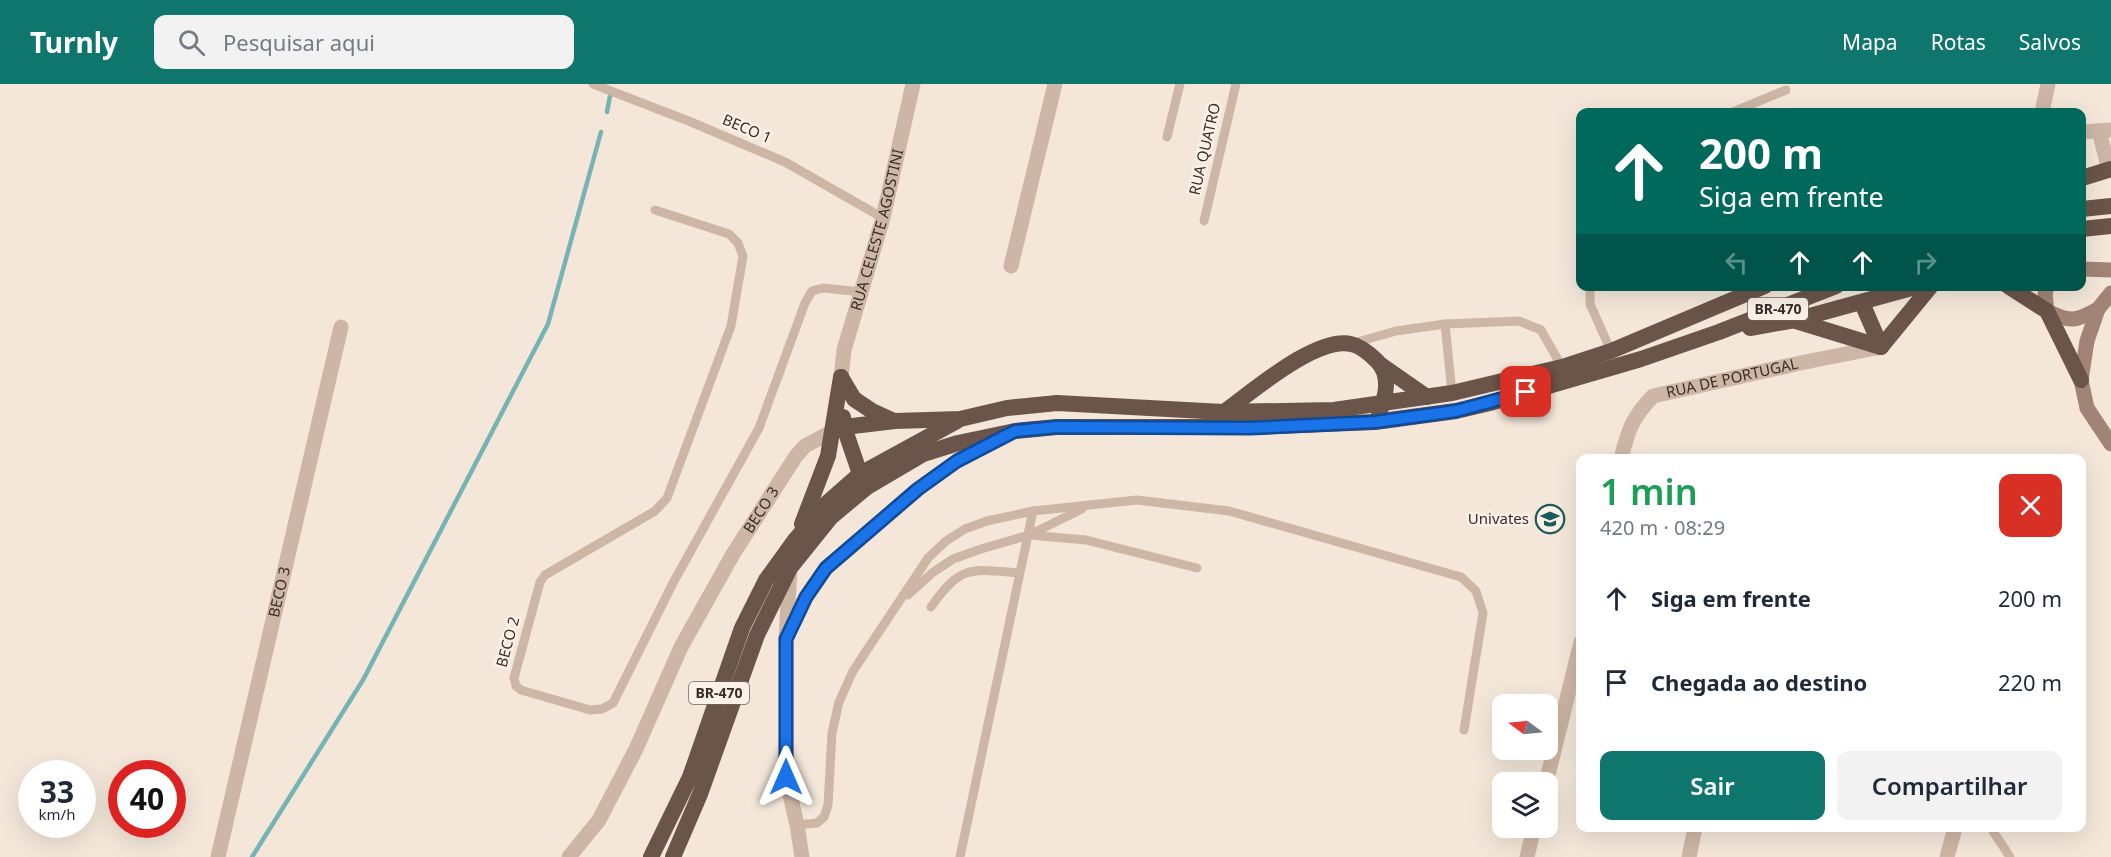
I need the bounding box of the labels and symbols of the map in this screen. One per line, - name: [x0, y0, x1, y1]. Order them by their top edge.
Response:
- street label: RUA QUATRO: [1184, 101, 1224, 197]
- street label: BECO 1: [720, 109, 775, 147]
- street label: RUA CELESTE AGOSTINI: [845, 147, 907, 313]
- road number: BR-470: [1748, 298, 1808, 320]
- street label: RUA DE PORTUGAL: [1664, 353, 1800, 402]
- pin: [1500, 366, 1551, 417]
- street label: BECO 3: [738, 482, 783, 537]
- school or university icon: Univates: [1534, 503, 1566, 535]
- place label: Univates: [1468, 508, 1529, 528]
- street label: BECO 3: [263, 564, 294, 619]
- street label: BECO 2: [491, 614, 523, 669]
- road number: BR-470: [689, 682, 749, 704]
- north arrow: [1492, 694, 1558, 760]
- position arrow: [754, 745, 818, 809]
- speed limit sign: 40: [108, 760, 186, 838]

